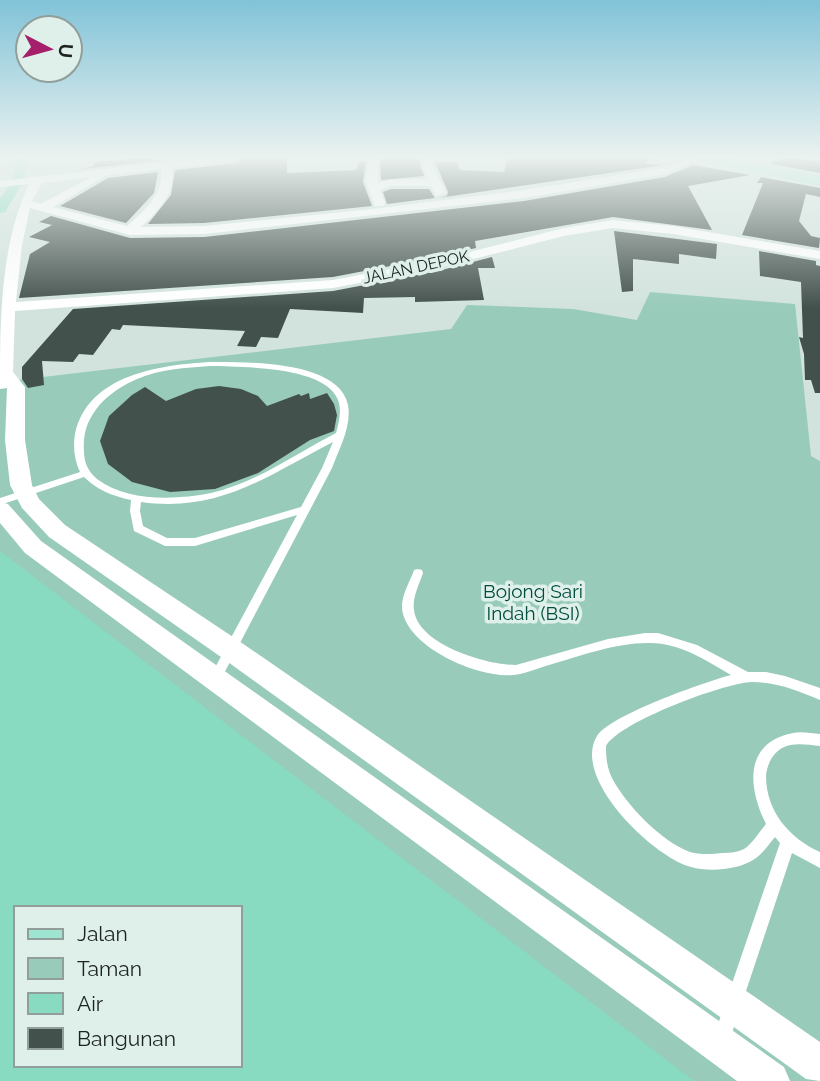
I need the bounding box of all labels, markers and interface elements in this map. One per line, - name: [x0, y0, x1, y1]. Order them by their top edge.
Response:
- north arrow: [14, 14, 84, 84]
- text: U: [54, 43, 78, 59]
- street label: JALAN DEPOK: [361, 246, 472, 288]
- park label: Bojong Sari Indah (BSI): [483, 580, 583, 624]
- legend: [14, 906, 242, 1067]
- text: Jalan: [77, 921, 128, 946]
- text: Taman: [77, 956, 142, 981]
- text: Air: [77, 991, 104, 1016]
- text: Bangunan: [77, 1026, 176, 1051]

